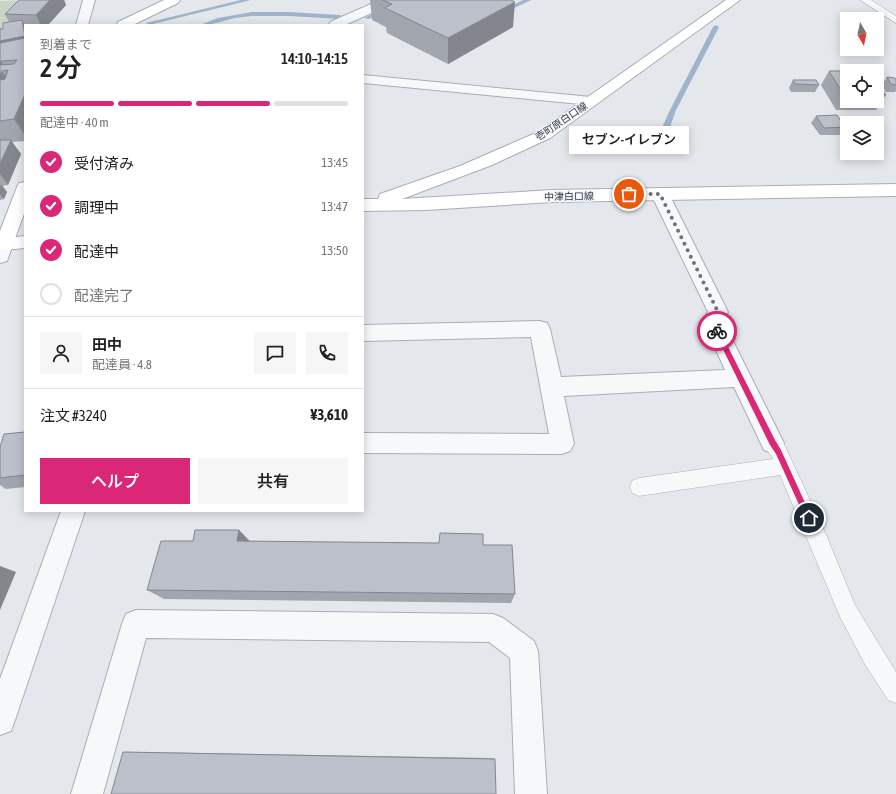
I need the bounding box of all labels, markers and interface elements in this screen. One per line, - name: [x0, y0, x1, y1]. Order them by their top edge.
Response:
- north arrow: [840, 12, 884, 56]
- map controls: [840, 12, 884, 160]
- text: 到着まで: [40, 37, 92, 52]
- text: 14:10–14:15: [281, 50, 348, 67]
- text: 2 分: [40, 53, 82, 83]
- button: locate: [840, 64, 884, 108]
- street label: 壱町原白口線: [533, 100, 589, 143]
- text: 配達中 · 40 m: [40, 115, 109, 130]
- button: layers: [840, 116, 884, 160]
- callout: セブン-イレブン: [569, 126, 689, 154]
- text: セブン-イレブン: [582, 132, 676, 147]
- icon: check: [40, 151, 62, 173]
- text: 受付済み: [74, 155, 134, 172]
- text: 13:45: [321, 155, 348, 170]
- pin: [612, 177, 646, 211]
- icon: bag: [618, 183, 640, 205]
- street label: 中津白口線: [544, 191, 594, 202]
- icon: check: [40, 195, 62, 217]
- text: 調理中: [74, 199, 119, 216]
- text: 13:47: [321, 199, 348, 214]
- icon: check: [40, 239, 62, 261]
- text: 配達中: [74, 243, 119, 260]
- text: 13:50: [321, 243, 348, 258]
- text: 配達完了: [74, 287, 134, 304]
- courier: [697, 311, 737, 351]
- icon: bike: [706, 320, 728, 342]
- button: person: [40, 332, 82, 374]
- button: chat: [254, 332, 296, 374]
- button: phone: [306, 332, 348, 374]
- text: 田中: [92, 336, 122, 353]
- text: 配達員 · 4.8: [92, 357, 152, 372]
- text: ¥3,610: [310, 406, 348, 423]
- text: 注文 #3240: [40, 407, 107, 424]
- button: ヘルプ: [40, 458, 190, 504]
- button: 共有: [198, 458, 348, 504]
- pin: [792, 501, 826, 535]
- icon: home: [798, 507, 820, 529]

